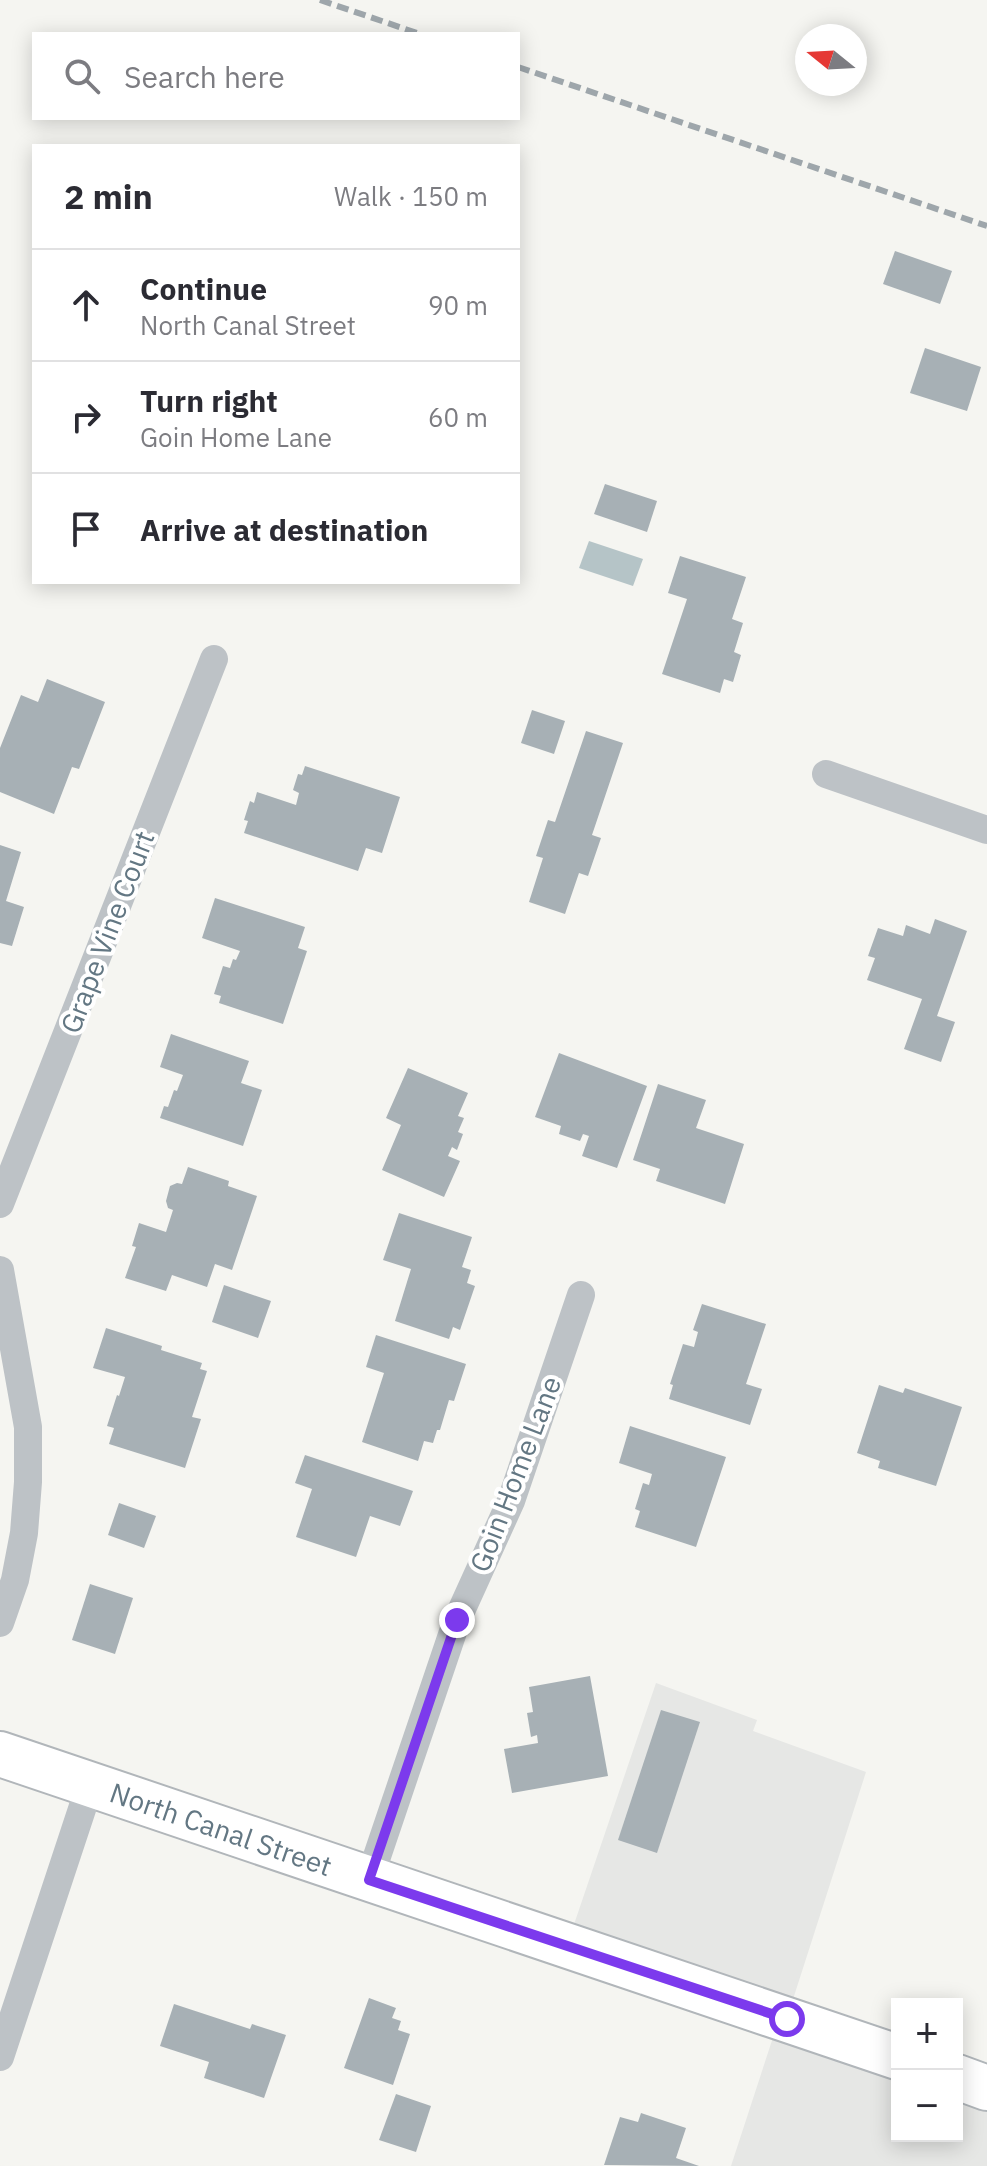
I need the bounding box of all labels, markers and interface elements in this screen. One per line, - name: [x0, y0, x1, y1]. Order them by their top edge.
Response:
- north arrow: [795, 24, 867, 96]
- search box: [32, 32, 520, 120]
- icon: search: [60, 54, 104, 98]
- text: Search here: [124, 57, 285, 96]
- text: 2 min: [64, 174, 153, 218]
- text: Walk · 150 m: [334, 179, 488, 213]
- text: Continue: [140, 269, 267, 308]
- icon: ahead: [64, 283, 108, 327]
- text: 90 m: [428, 288, 488, 322]
- text: North Canal Street: [140, 308, 356, 342]
- text: Turn right: [140, 381, 278, 420]
- icon: right: [64, 395, 108, 439]
- text: 60 m: [428, 400, 488, 434]
- text: Goin Home Lane: [140, 420, 332, 454]
- icon: arrive: [64, 507, 108, 551]
- text: Arrive at destination: [140, 510, 428, 549]
- street label: Grape Vine Court: [51, 826, 163, 1038]
- street label: Goin Home Lane: [461, 1371, 569, 1577]
- route end: [439, 1602, 475, 1638]
- street label: North Canal Street: [105, 1774, 337, 1884]
- map controls: [891, 1998, 963, 2142]
- button: +: [891, 1998, 963, 2070]
- route start: [769, 2001, 805, 2037]
- button: −: [891, 2070, 963, 2142]

